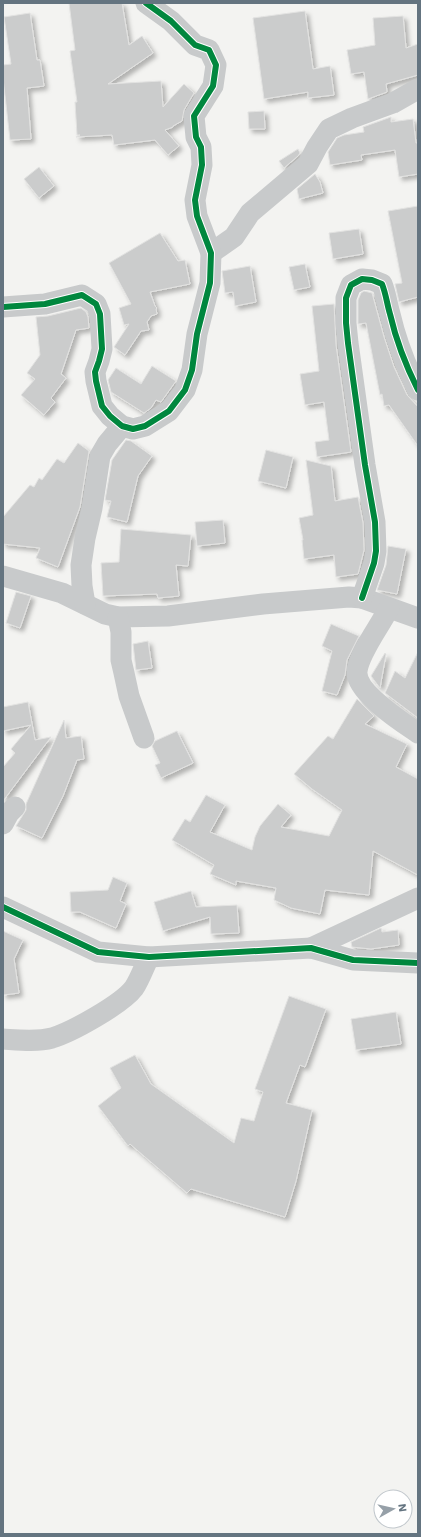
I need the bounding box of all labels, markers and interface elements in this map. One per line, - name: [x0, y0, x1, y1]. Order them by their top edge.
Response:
- north arrow: [373, 1489, 413, 1529]
- text: N: [395, 1503, 409, 1513]

